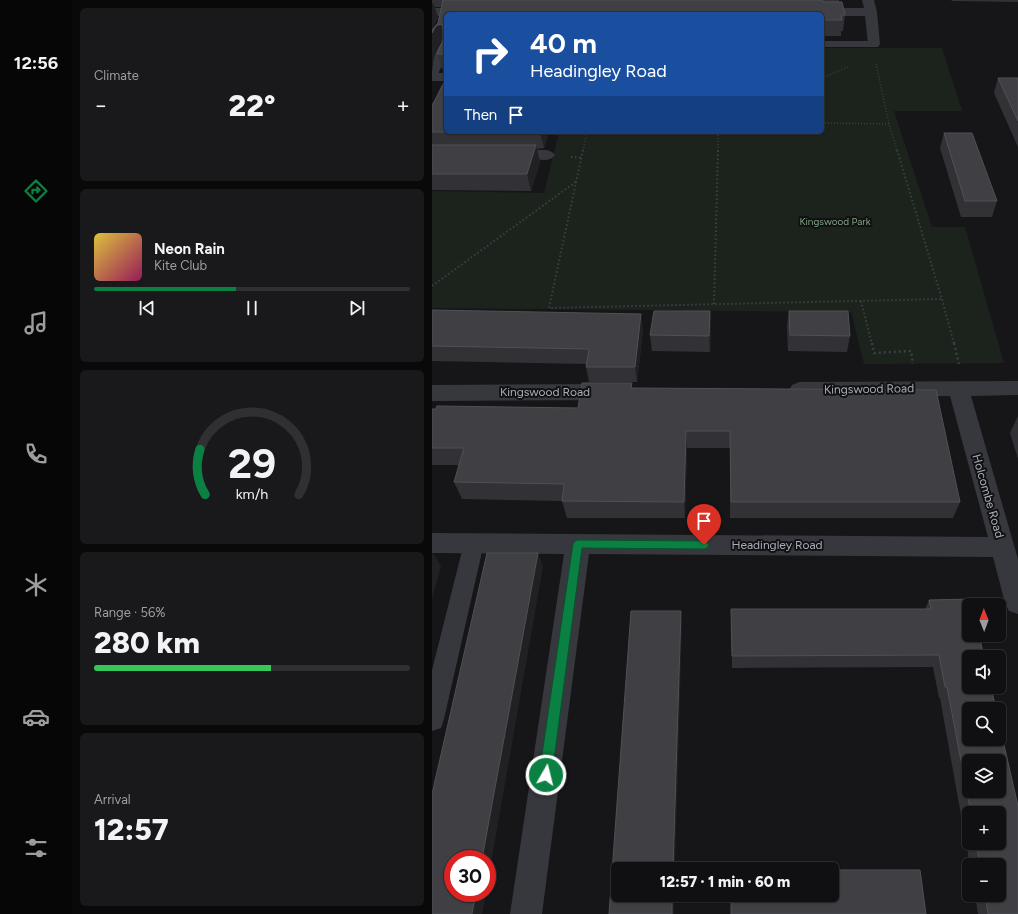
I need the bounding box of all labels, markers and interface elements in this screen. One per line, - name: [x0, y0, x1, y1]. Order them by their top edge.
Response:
- text: 40 m: [530, 26, 597, 60]
- icon: right: [464, 28, 516, 80]
- text: 12:56: [14, 52, 58, 74]
- text: Headingley Road: [530, 60, 667, 82]
- text: Climate: [94, 68, 139, 83]
- text: 22°: [229, 87, 275, 124]
- text: −: [94, 92, 108, 119]
- text: +: [396, 92, 410, 119]
- icon: arrive: [505, 104, 527, 126]
- text: Then: [464, 106, 497, 124]
- icon: directions: [22, 177, 50, 205]
- park label: Kingswood Park: [799, 215, 871, 228]
- text: Neon Rain: [154, 240, 225, 258]
- text: Kite Club: [154, 258, 207, 273]
- icon: previous: [136, 297, 158, 319]
- icon: pause: [241, 297, 263, 319]
- icon: next: [346, 297, 368, 319]
- icon: music: [22, 309, 50, 337]
- street label: Kingswood Road: [824, 381, 914, 397]
- street label: Kingswood Road: [500, 385, 590, 399]
- text: 29: [228, 438, 276, 488]
- icon: phone: [22, 440, 50, 468]
- street label: Holcombe Road: [969, 453, 1007, 539]
- text: km/h: [236, 485, 268, 503]
- pin: [687, 504, 721, 545]
- icon: arrive: [693, 510, 715, 532]
- street label: Headingley Road: [731, 538, 823, 552]
- icon: climate: [22, 571, 50, 599]
- north arrow: [962, 598, 1006, 642]
- map controls: [962, 598, 1006, 902]
- text: Range · 56%: [94, 605, 166, 620]
- text: 280 km: [94, 624, 200, 661]
- button: sound: [962, 650, 1006, 694]
- button: search: [962, 702, 1006, 746]
- icon: car: [22, 703, 50, 731]
- position arrow: [525, 754, 567, 796]
- button: layers: [962, 754, 1006, 798]
- text: Arrival: [94, 792, 131, 807]
- button: +: [962, 806, 1006, 850]
- text: 12:57: [94, 811, 169, 848]
- icon: filters: [22, 834, 50, 862]
- speed limit sign: 30: [444, 850, 496, 902]
- button: −: [962, 858, 1006, 902]
- text: 12:57 · 1 min · 60 m: [660, 873, 790, 891]

